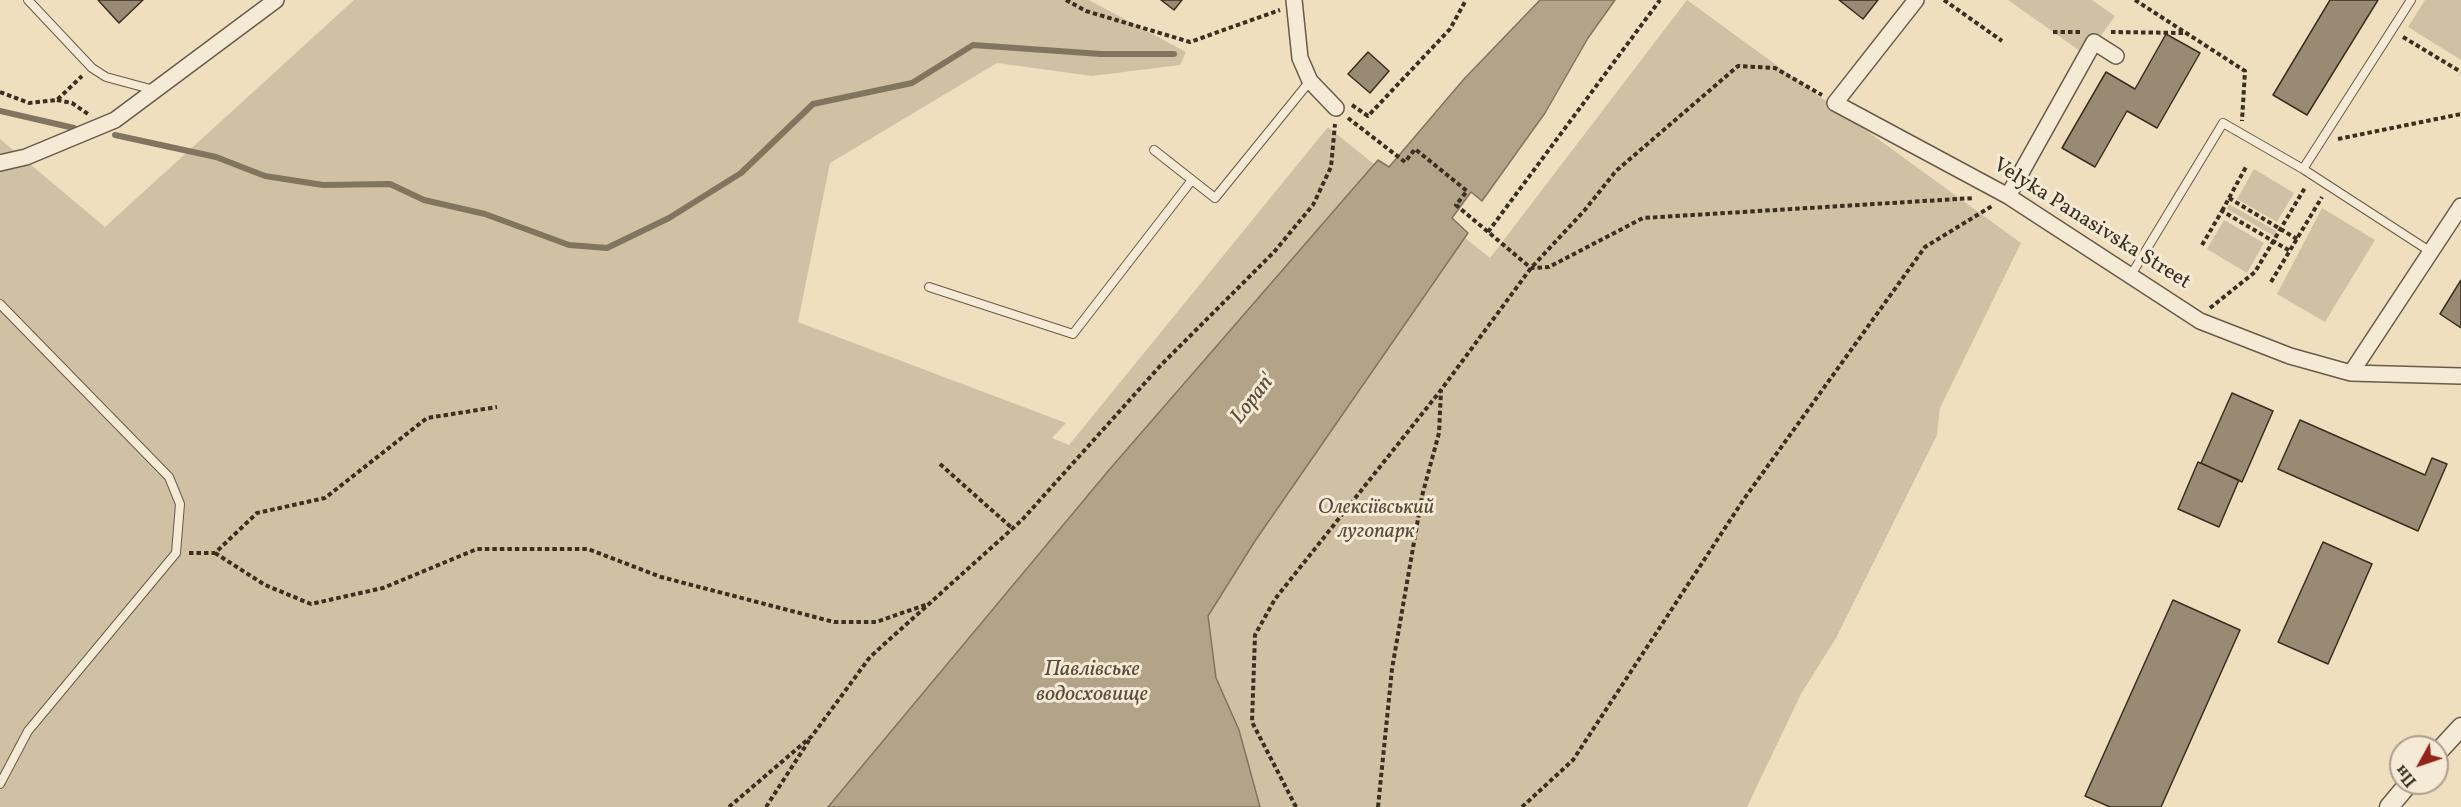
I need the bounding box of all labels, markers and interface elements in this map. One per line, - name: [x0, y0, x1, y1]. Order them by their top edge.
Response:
- street label: Velyka Panasivska Street: [1988, 154, 2194, 296]
- water label: Lopan': [1226, 370, 1282, 430]
- park label: Олексіївський лугопарк: [1318, 496, 1434, 546]
- water label: Павлівське водосховище: [1036, 658, 1148, 710]
- north arrow: [2389, 735, 2449, 795]
- text: Пн: [2391, 760, 2422, 791]

